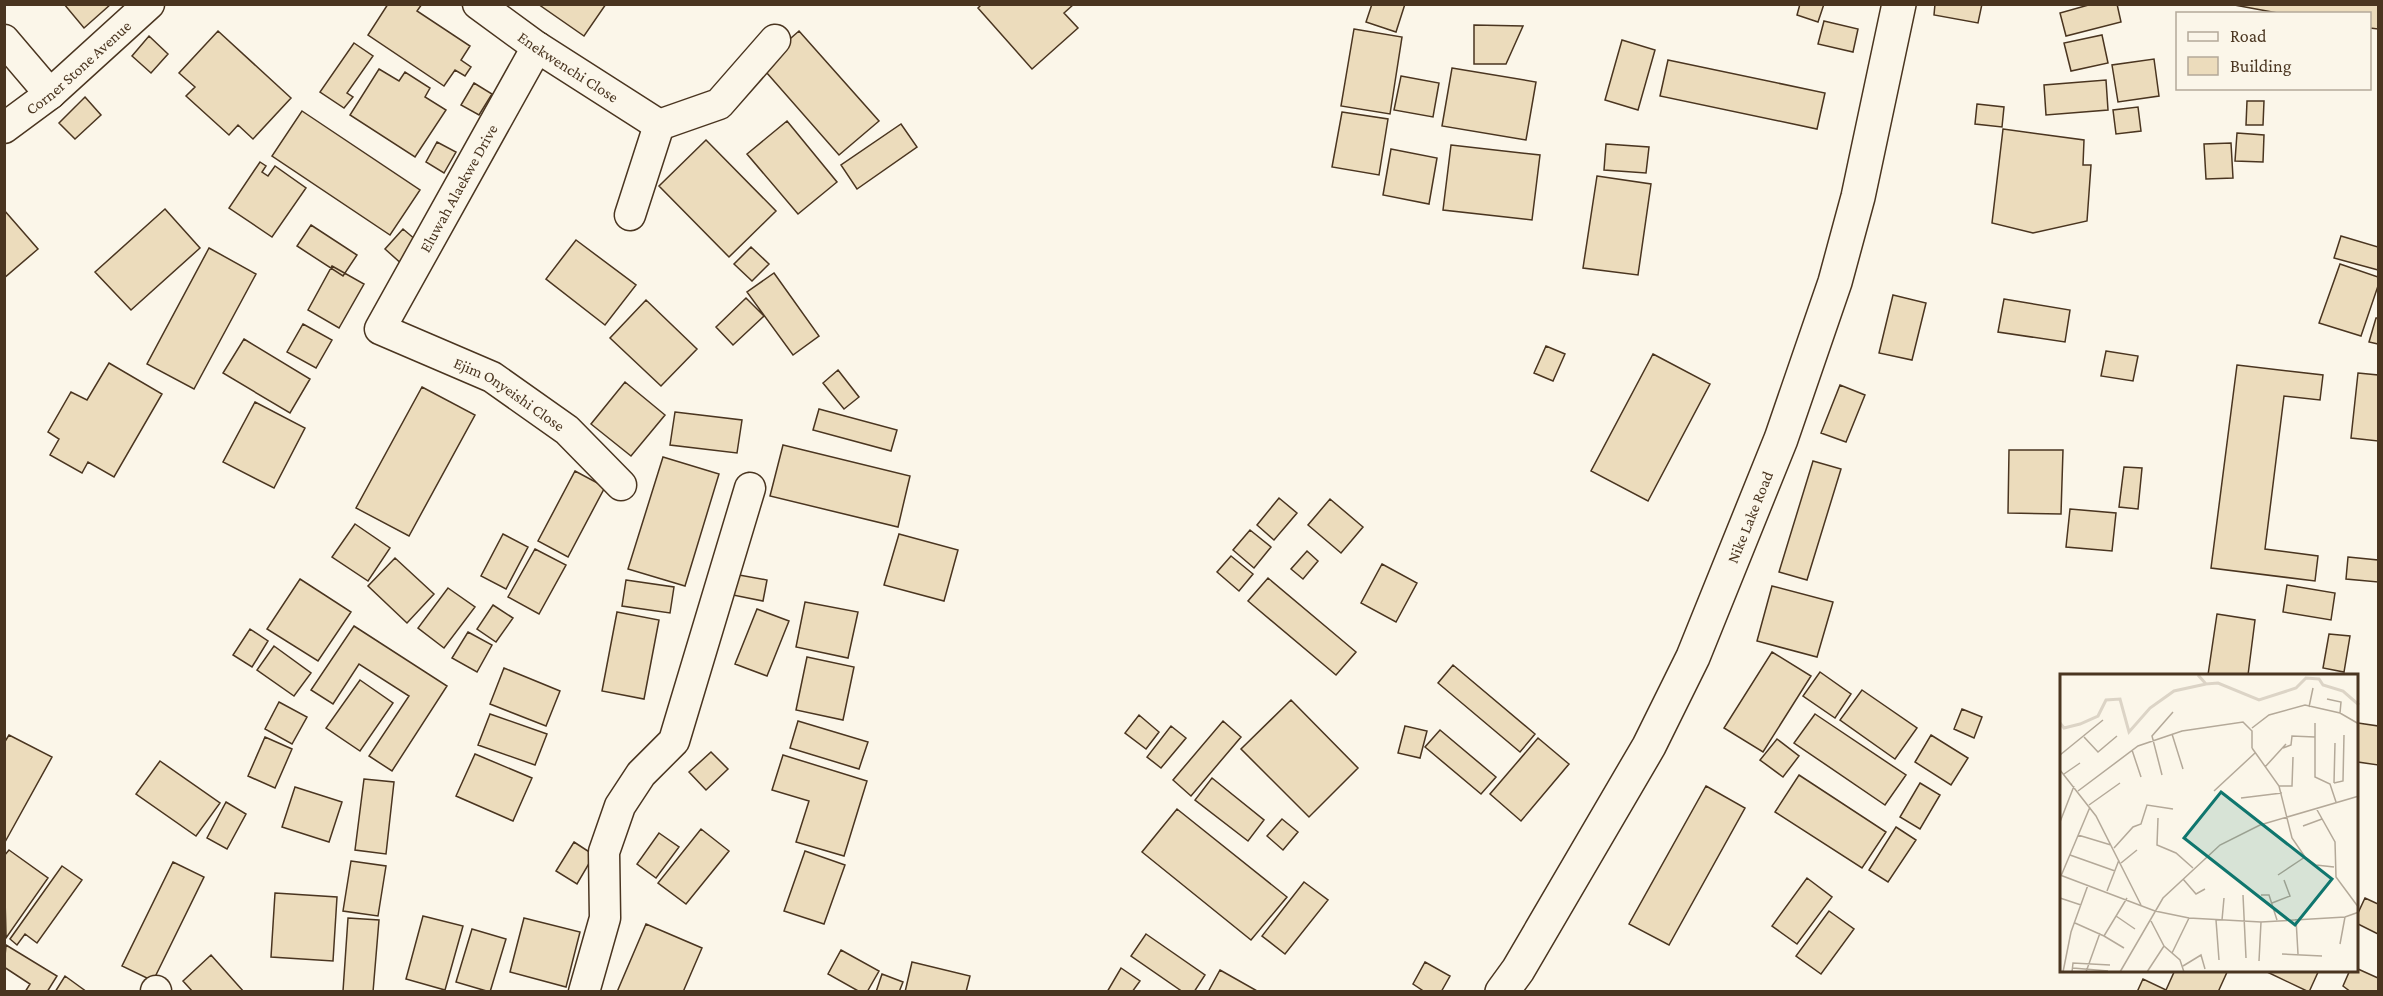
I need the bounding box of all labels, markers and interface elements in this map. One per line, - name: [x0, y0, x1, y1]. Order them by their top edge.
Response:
- legend: [2176, 12, 2371, 90]
- street label: Corner Stone Avenue: [23, 17, 134, 118]
- text: Road: [2230, 26, 2267, 46]
- street label: Enekwenchi Close: [515, 28, 621, 106]
- text: Building: [2230, 56, 2292, 76]
- street label: Eluwah Alaekwe Drive: [416, 121, 501, 255]
- street label: Ejim Onyeishi Close: [451, 354, 568, 435]
- street label: Nike Lake Road: [1724, 468, 1776, 566]
- inset map: [2060, 674, 2359, 972]

